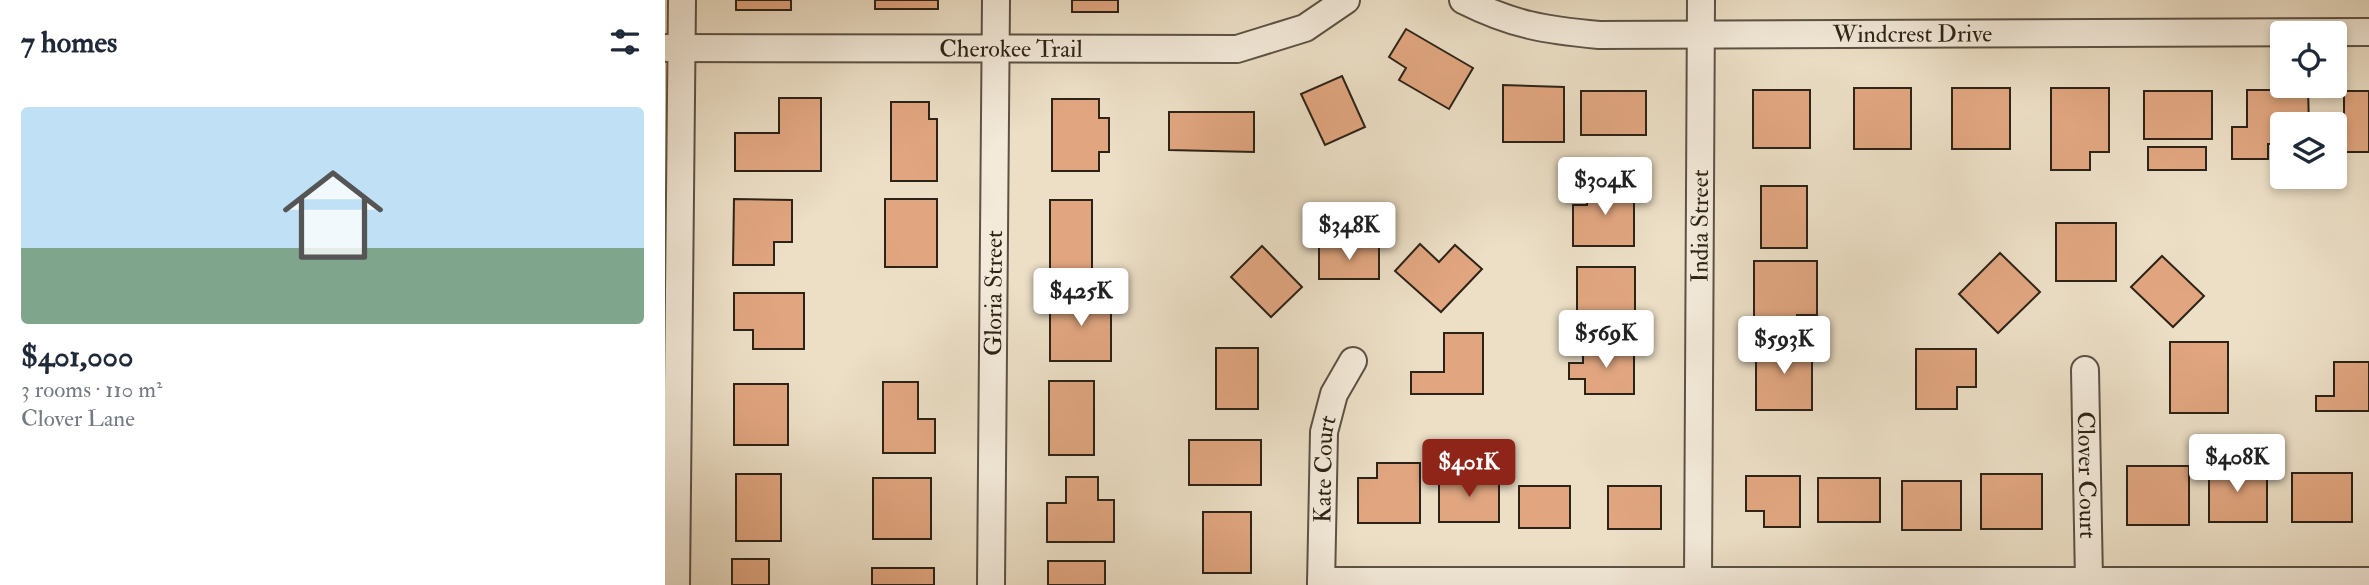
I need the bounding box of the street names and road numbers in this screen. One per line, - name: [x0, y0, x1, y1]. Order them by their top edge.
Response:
- street label: Windcrest Drive: [1832, 18, 1992, 50]
- street label: Cherokee Trail: [939, 33, 1083, 64]
- street label: India Street: [1684, 169, 1716, 283]
- street label: Gloria Street: [977, 230, 1010, 356]
- street label: Clover Court: [2070, 411, 2104, 539]
- street label: Kate Court: [1307, 412, 1343, 523]

